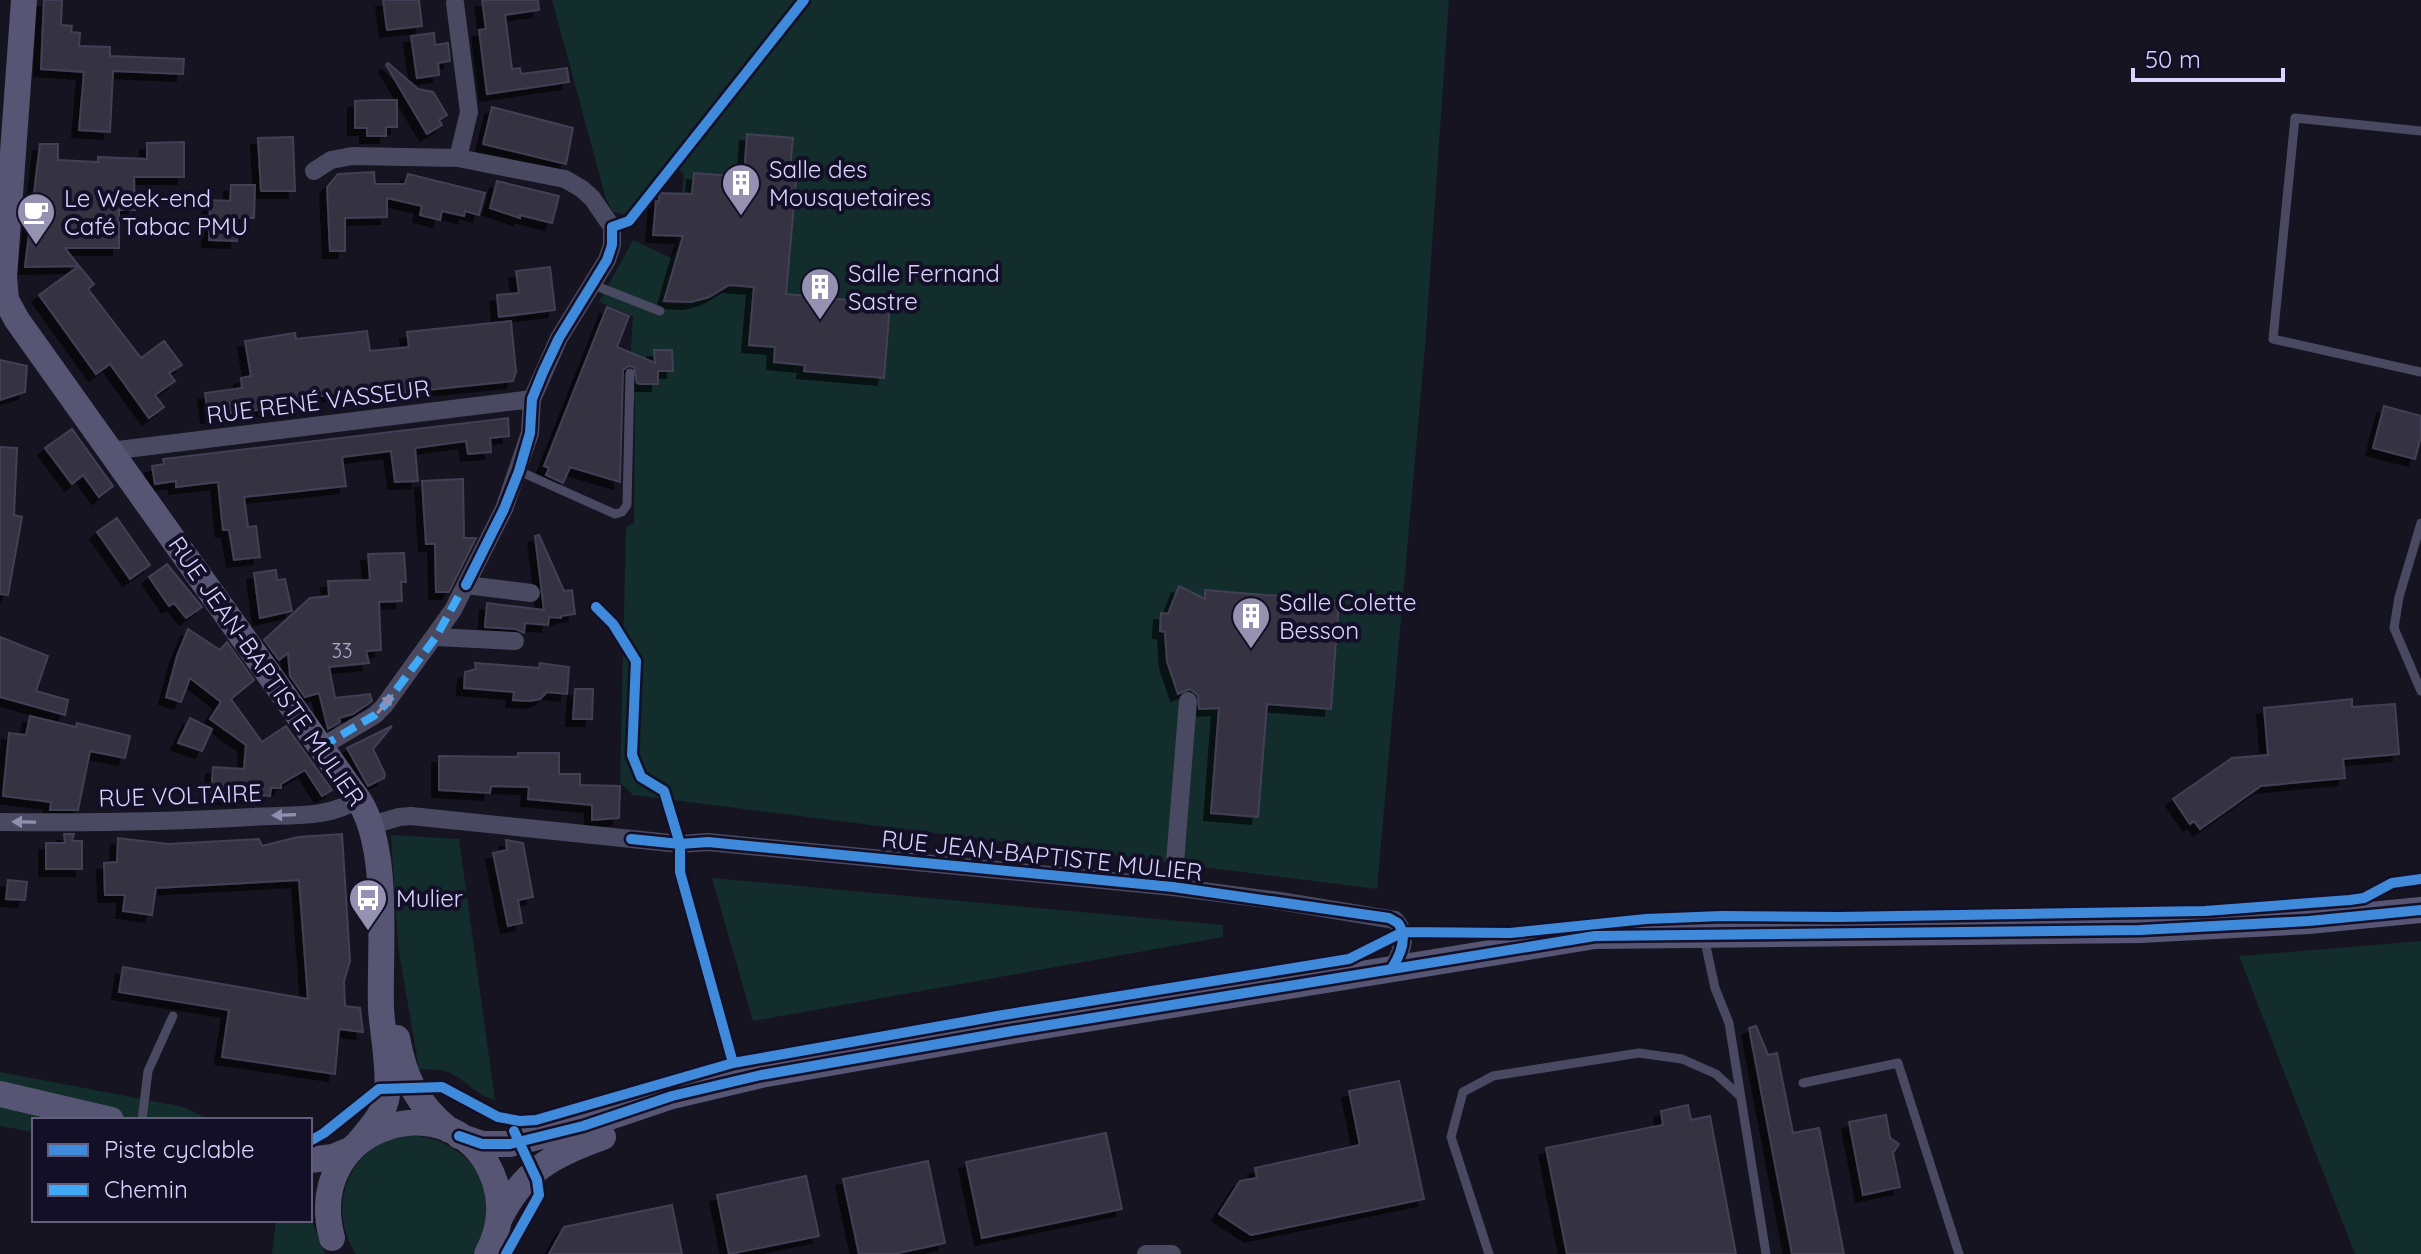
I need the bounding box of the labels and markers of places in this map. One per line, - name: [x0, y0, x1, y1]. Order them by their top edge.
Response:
- place label: Salle des Mousquetaires: [769, 154, 931, 212]
- building icon: Salle des Mousquetaires: [720, 162, 762, 217]
- place label: Le Week-end Café Tabac PMU: [64, 183, 248, 241]
- cafe icon: Le Week-end Café Tabac PMU: [15, 191, 57, 246]
- place label: Salle Fernand Sastre: [848, 258, 1000, 316]
- building icon: Salle Fernand Sastre: [799, 266, 841, 321]
- place label: Salle Colette Besson: [1279, 587, 1417, 645]
- building icon: Salle Colette Besson: [1230, 595, 1272, 650]
- bus stop icon: Mulier: [347, 877, 389, 932]
- place label: Mulier: [396, 883, 463, 913]

